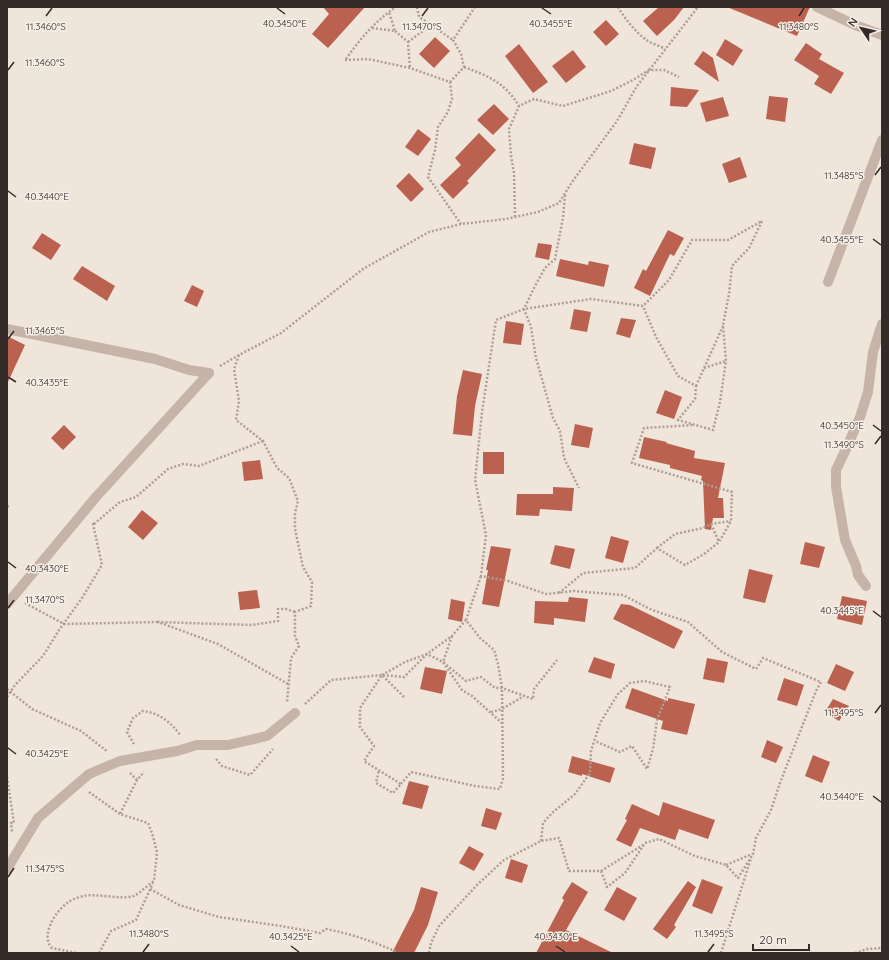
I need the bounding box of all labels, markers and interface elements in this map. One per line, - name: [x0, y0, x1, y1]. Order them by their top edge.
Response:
- north arrow: [841, 8, 881, 48]
- text: N: [845, 15, 861, 30]
- text: 40.3450°E: [263, 17, 307, 30]
- text: 40.3455°E: [529, 17, 573, 30]
- text: 11.3460°S: [26, 20, 66, 33]
- text: 11.3470°S: [402, 20, 442, 33]
- text: 11.3480°S: [779, 20, 819, 33]
- text: 11.3460°S: [25, 56, 65, 69]
- text: 11.3485°S: [824, 169, 864, 182]
- text: 40.3440°E: [25, 190, 69, 203]
- text: 40.3455°E: [820, 233, 864, 246]
- text: 11.3465°S: [25, 324, 65, 337]
- text: 40.3435°E: [25, 376, 69, 389]
- text: 40.3450°E: [820, 419, 864, 432]
- text: 11.3490°S: [824, 438, 864, 451]
- text: 40.3430°E: [25, 562, 69, 575]
- text: 11.3470°S: [25, 593, 65, 606]
- text: 40.3445°E: [820, 604, 864, 617]
- text: 11.3495°S: [824, 706, 864, 719]
- text: 40.3425°E: [25, 747, 69, 760]
- text: 40.3440°E: [820, 790, 864, 803]
- text: 11.3475°S: [26, 862, 65, 875]
- scale bar: [753, 926, 809, 952]
- text: 11.3480°S: [129, 927, 169, 940]
- text: 11.3495°S: [694, 927, 734, 940]
- text: 40.3425°E: [269, 930, 313, 943]
- text: 40.3430°E: [534, 930, 578, 943]
- text: 20 m: [759, 932, 787, 947]

